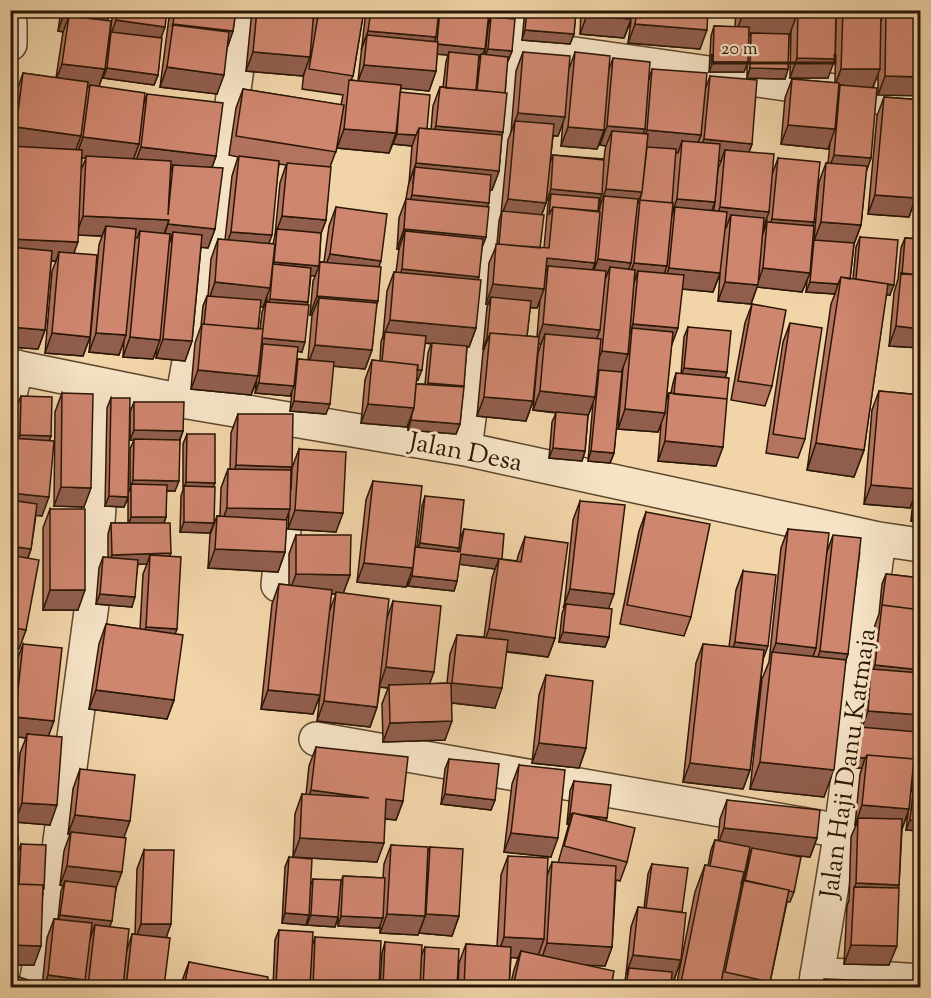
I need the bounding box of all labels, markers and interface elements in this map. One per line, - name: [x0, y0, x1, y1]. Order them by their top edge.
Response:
- scale bar: [712, 27, 835, 65]
- text: 20 m: [721, 37, 758, 63]
- street label: Jalan Desa: [404, 424, 525, 483]
- street label: Jalan Haji Danu Katmaja: [812, 626, 887, 903]

